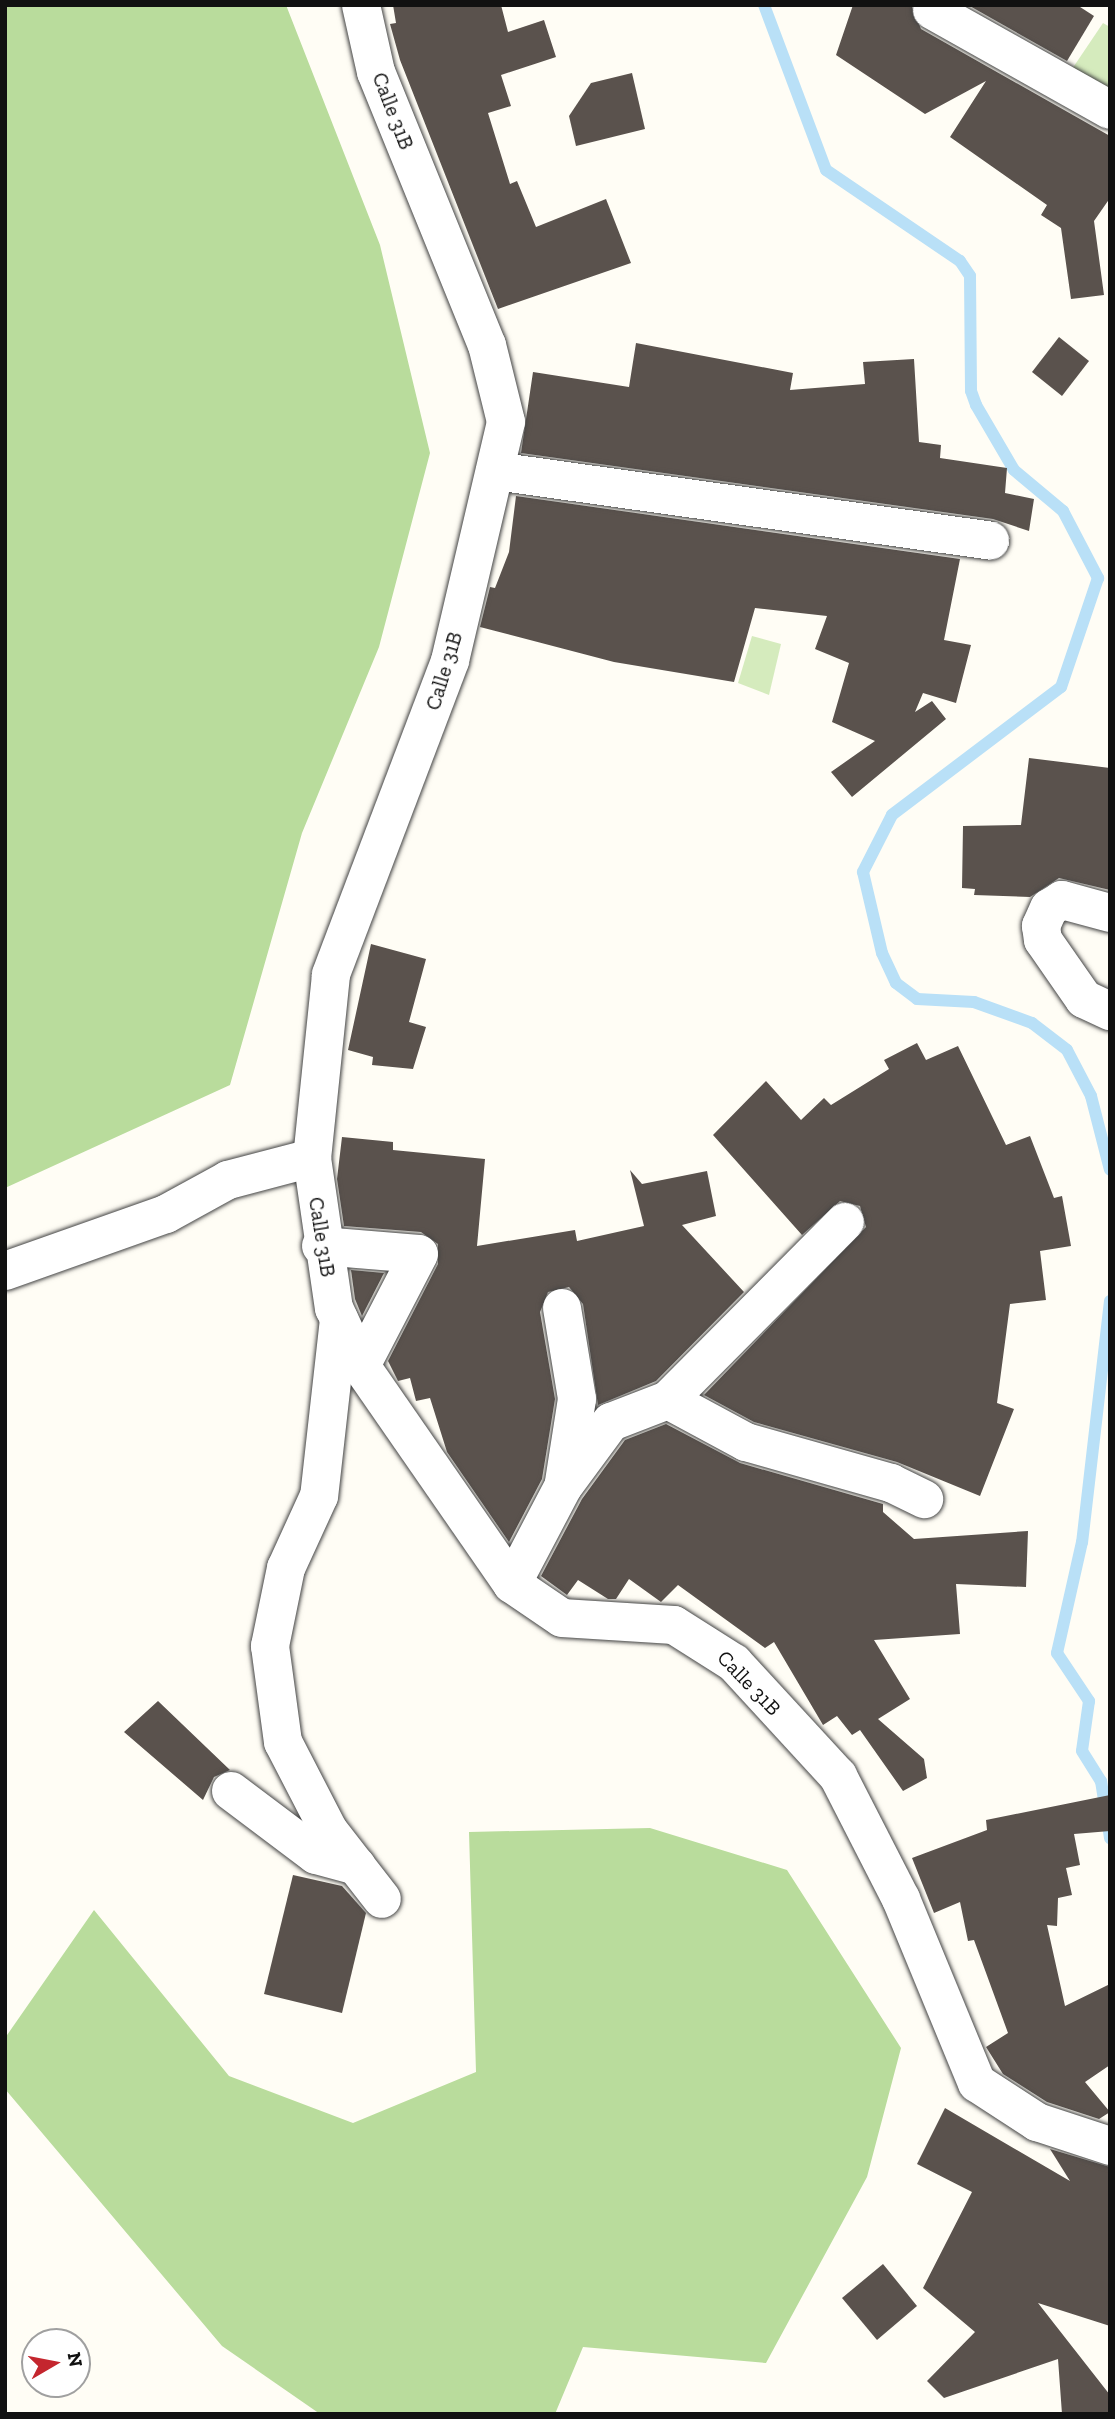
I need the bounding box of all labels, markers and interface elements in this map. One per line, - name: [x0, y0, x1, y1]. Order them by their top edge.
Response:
- street label: Calle 31B: [367, 69, 419, 153]
- street label: Calle 31B: [420, 629, 468, 713]
- street label: Calle 31B: [303, 1195, 341, 1279]
- street label: Calle 31B: [712, 1645, 786, 1721]
- north arrow: [21, 2328, 91, 2398]
- text: N: [63, 2350, 88, 2369]

